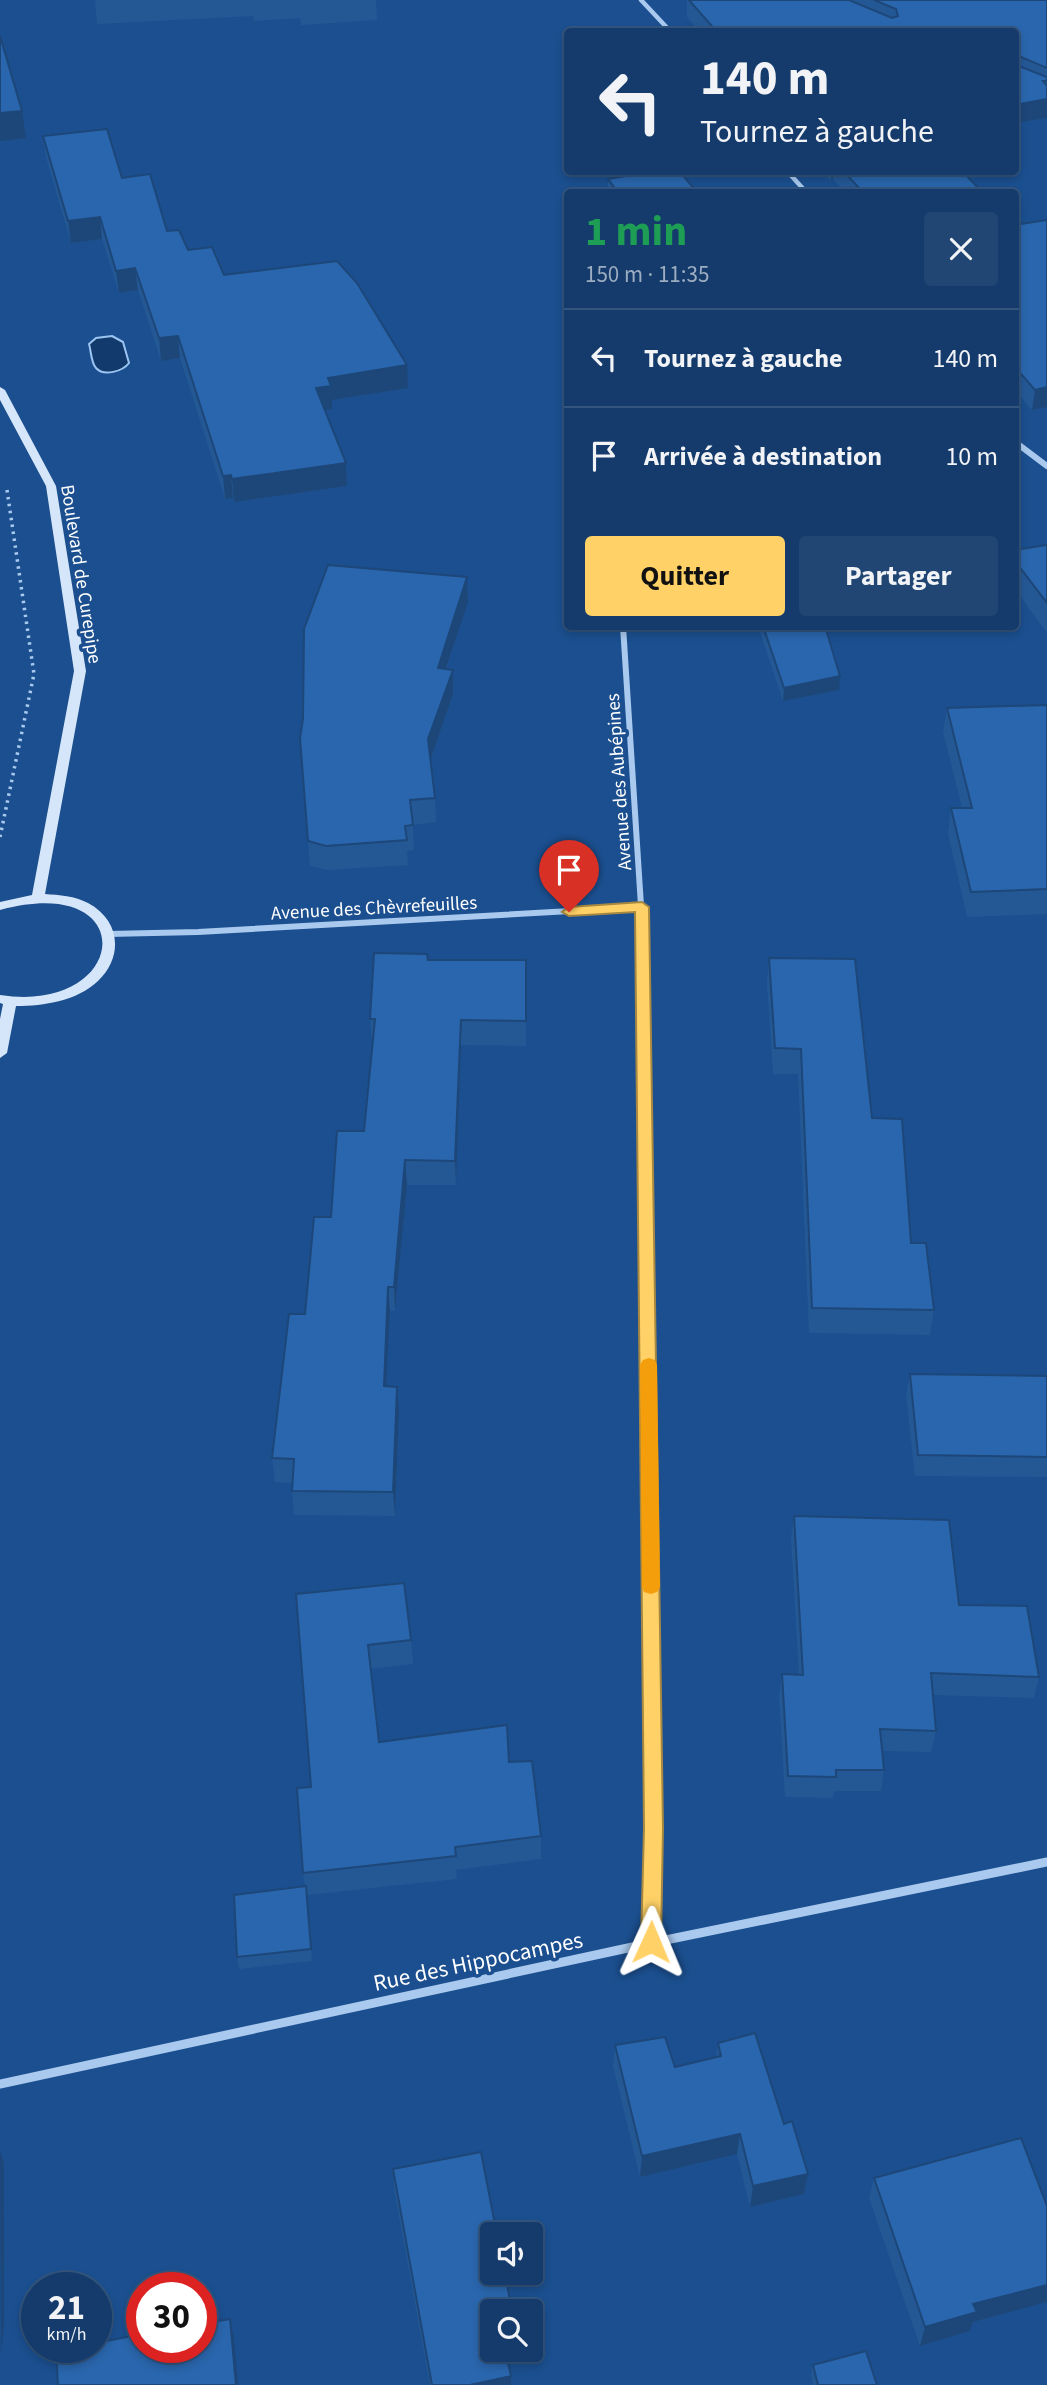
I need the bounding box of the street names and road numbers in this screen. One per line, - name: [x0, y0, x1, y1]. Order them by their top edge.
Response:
- street label: Boulevard de Curepipe: [53, 483, 108, 666]
- street label: Avenue des Aubépines: [600, 692, 639, 871]
- street label: Avenue des Chèvrefeuilles: [270, 890, 478, 927]
- street label: Rue des Hippocampes: [370, 1923, 586, 2000]

